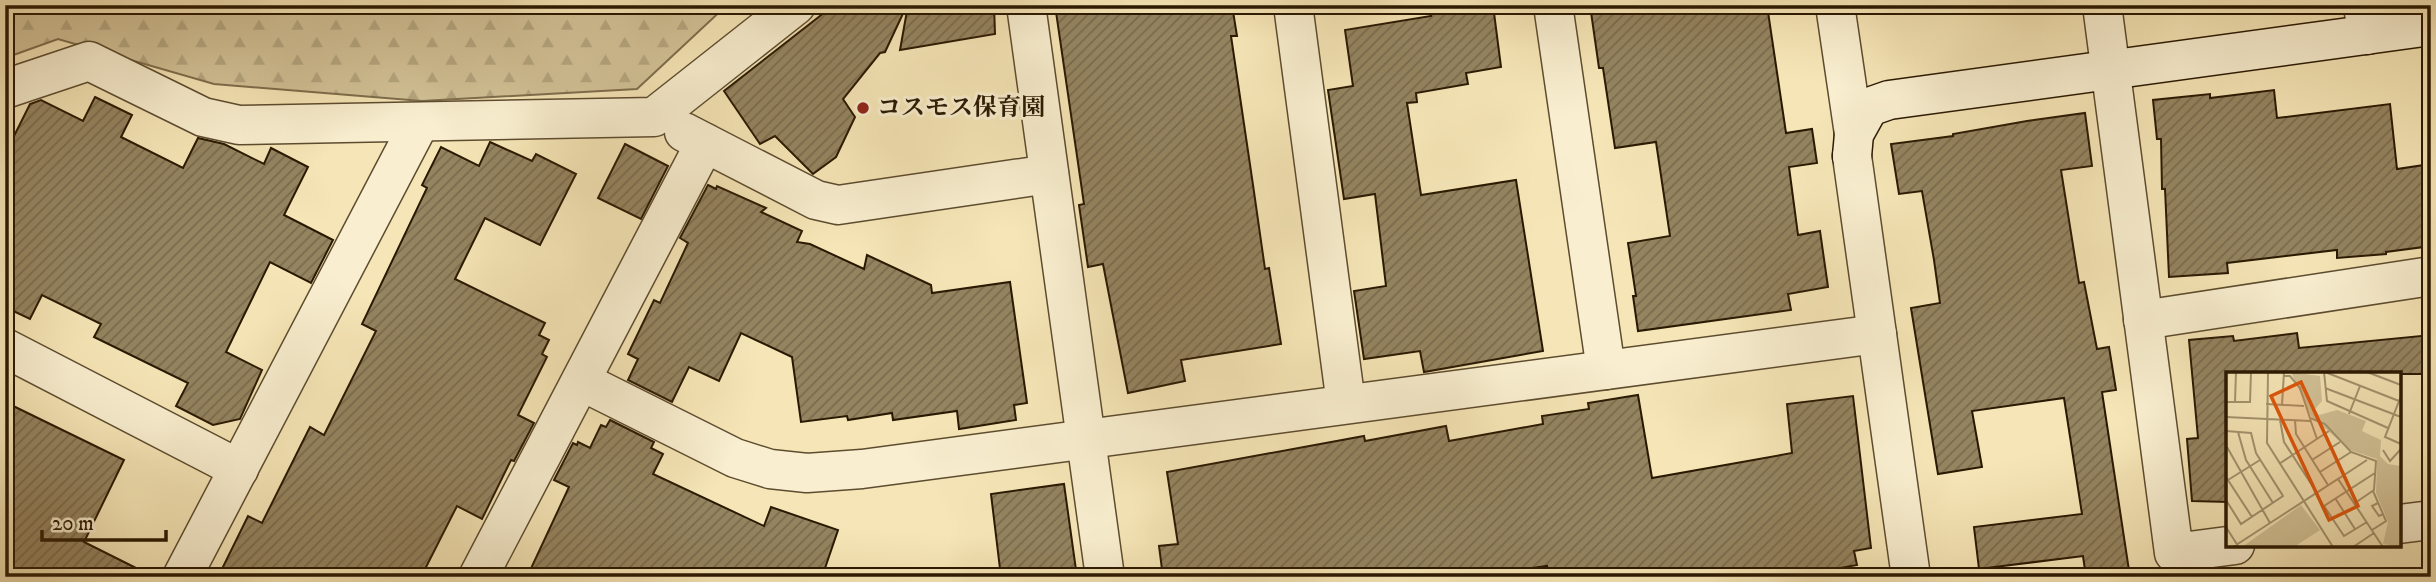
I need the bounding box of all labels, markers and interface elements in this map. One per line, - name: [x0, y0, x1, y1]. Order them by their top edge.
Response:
- place label: コスモス保育園: [877, 93, 1045, 123]
- marker: コスモス保育園: [855, 100, 871, 116]
- inset map: [2226, 372, 2401, 547]
- scale bar: [42, 498, 166, 542]
- text: 20 m: [52, 511, 94, 537]

